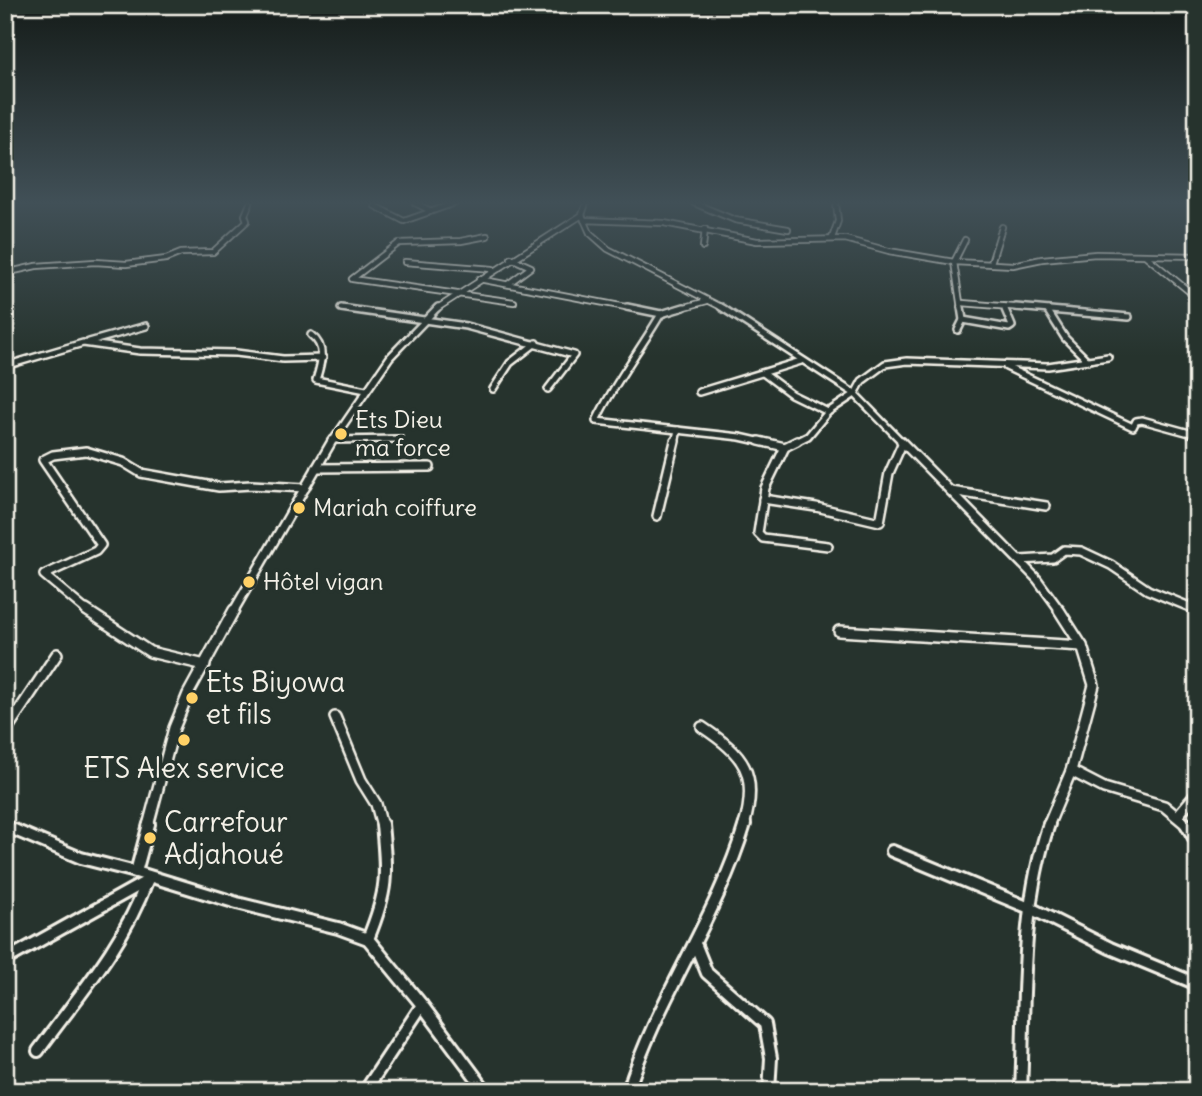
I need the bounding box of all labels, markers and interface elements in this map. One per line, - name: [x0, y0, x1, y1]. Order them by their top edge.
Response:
- place label: Ets Dieu ma force: [355, 404, 451, 462]
- marker: Ets Dieu ma force: [333, 426, 349, 442]
- place label: Mariah coiffure: [313, 492, 477, 522]
- marker: Mariah coiffure: [291, 500, 307, 516]
- place label: Hôtel vigan: [263, 566, 384, 596]
- marker: Hôtel vigan: [241, 574, 257, 590]
- place label: Ets Biyowa et fils: [206, 664, 345, 732]
- marker: Ets Biyowa et fils: [184, 690, 200, 706]
- marker: ETS Alex service: [176, 732, 192, 748]
- place label: ETS Alex service: [83, 750, 285, 786]
- place label: Carrefour Adjahoué: [164, 804, 288, 872]
- marker: Carrefour Adjahoué: [142, 830, 158, 846]

